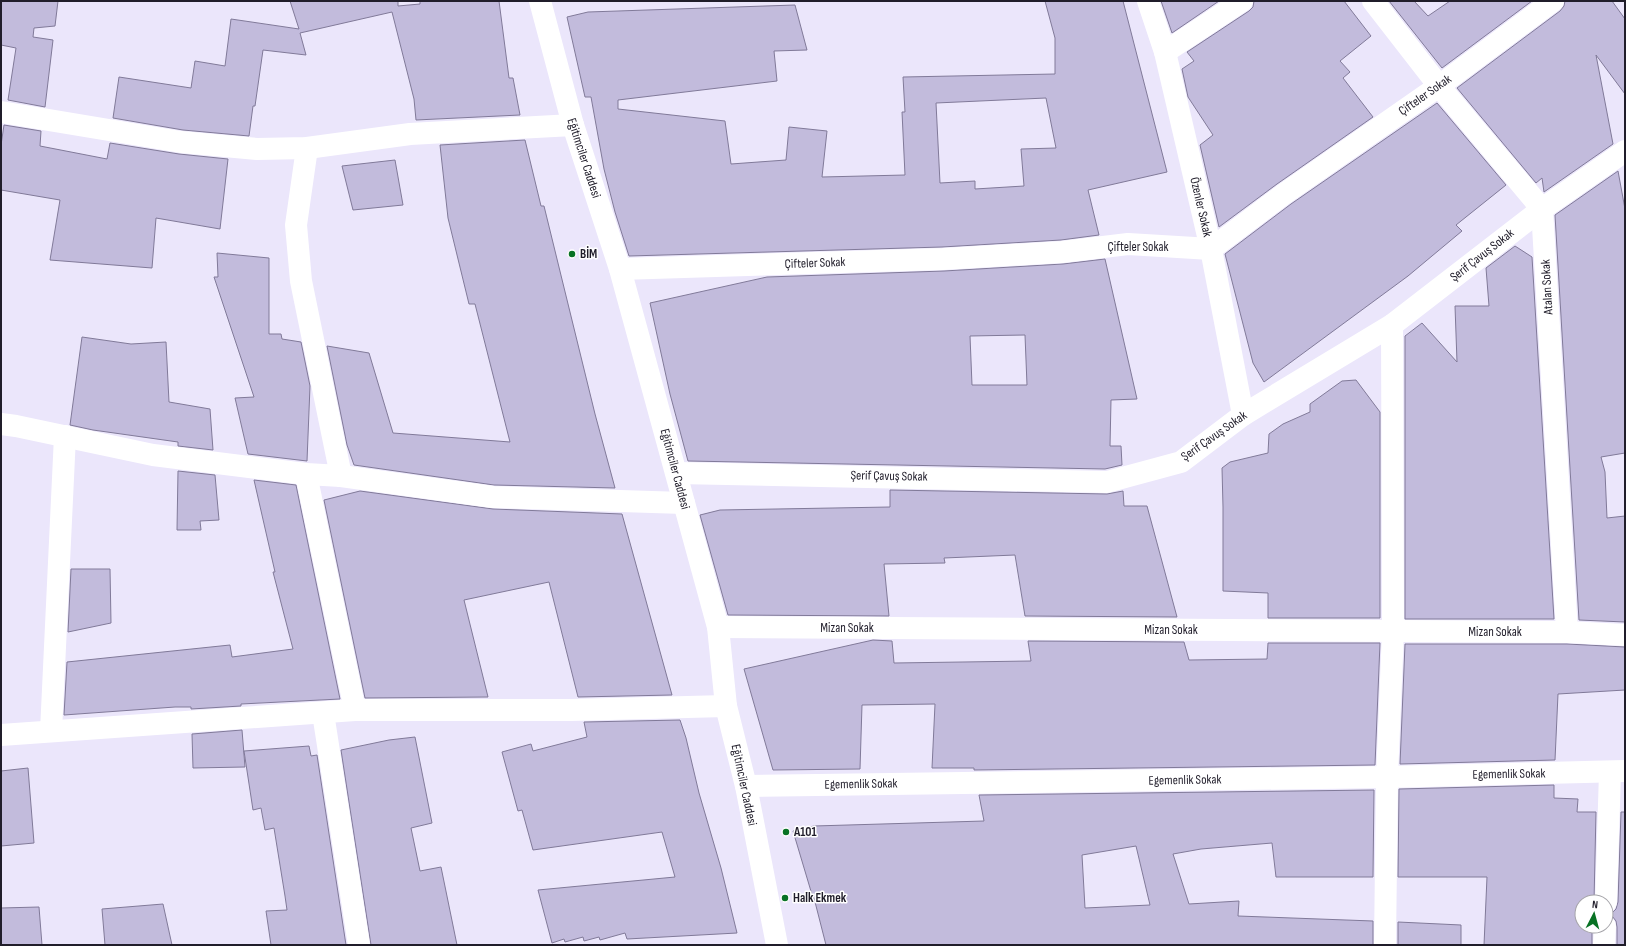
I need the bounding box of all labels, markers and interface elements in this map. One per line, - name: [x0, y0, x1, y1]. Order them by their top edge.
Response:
- street label: Çifteler Sokak: [1395, 71, 1455, 119]
- street label: Eğitimciler Caddesi: [564, 116, 604, 200]
- street label: Özenler Sokak: [1186, 175, 1217, 239]
- street label: Şerif Çavuş Sokak: [1447, 225, 1517, 285]
- street label: Çifteler Sokak: [1108, 239, 1168, 255]
- place label: BİM: [580, 246, 597, 262]
- marker: BİM: [567, 249, 577, 259]
- street label: Çifteler Sokak: [784, 254, 846, 272]
- street label: Atalan Sokak: [1538, 259, 1556, 316]
- street label: Şerif Çavuş Sokak: [1178, 407, 1250, 465]
- street label: Eğitimciler Caddesi: [657, 427, 693, 511]
- street label: Şerif Çavuş Sokak: [850, 467, 928, 485]
- street label: Mizan Sokak: [820, 620, 874, 636]
- street label: Mizan Sokak: [1144, 622, 1198, 638]
- street label: Mizan Sokak: [1468, 624, 1522, 640]
- street label: Eğitimciler Caddesi: [728, 743, 760, 827]
- street label: Egemenlik Sokak: [1472, 765, 1546, 783]
- street label: Egemenlik Sokak: [1148, 771, 1222, 789]
- street label: Egemenlik Sokak: [824, 775, 898, 793]
- place label: A101: [793, 824, 817, 840]
- marker: A101: [781, 827, 791, 837]
- place label: Halk Ekmek: [793, 890, 847, 906]
- marker: Halk Ekmek: [780, 893, 790, 903]
- north arrow: [1574, 894, 1614, 934]
- text: N: [1591, 898, 1599, 911]

